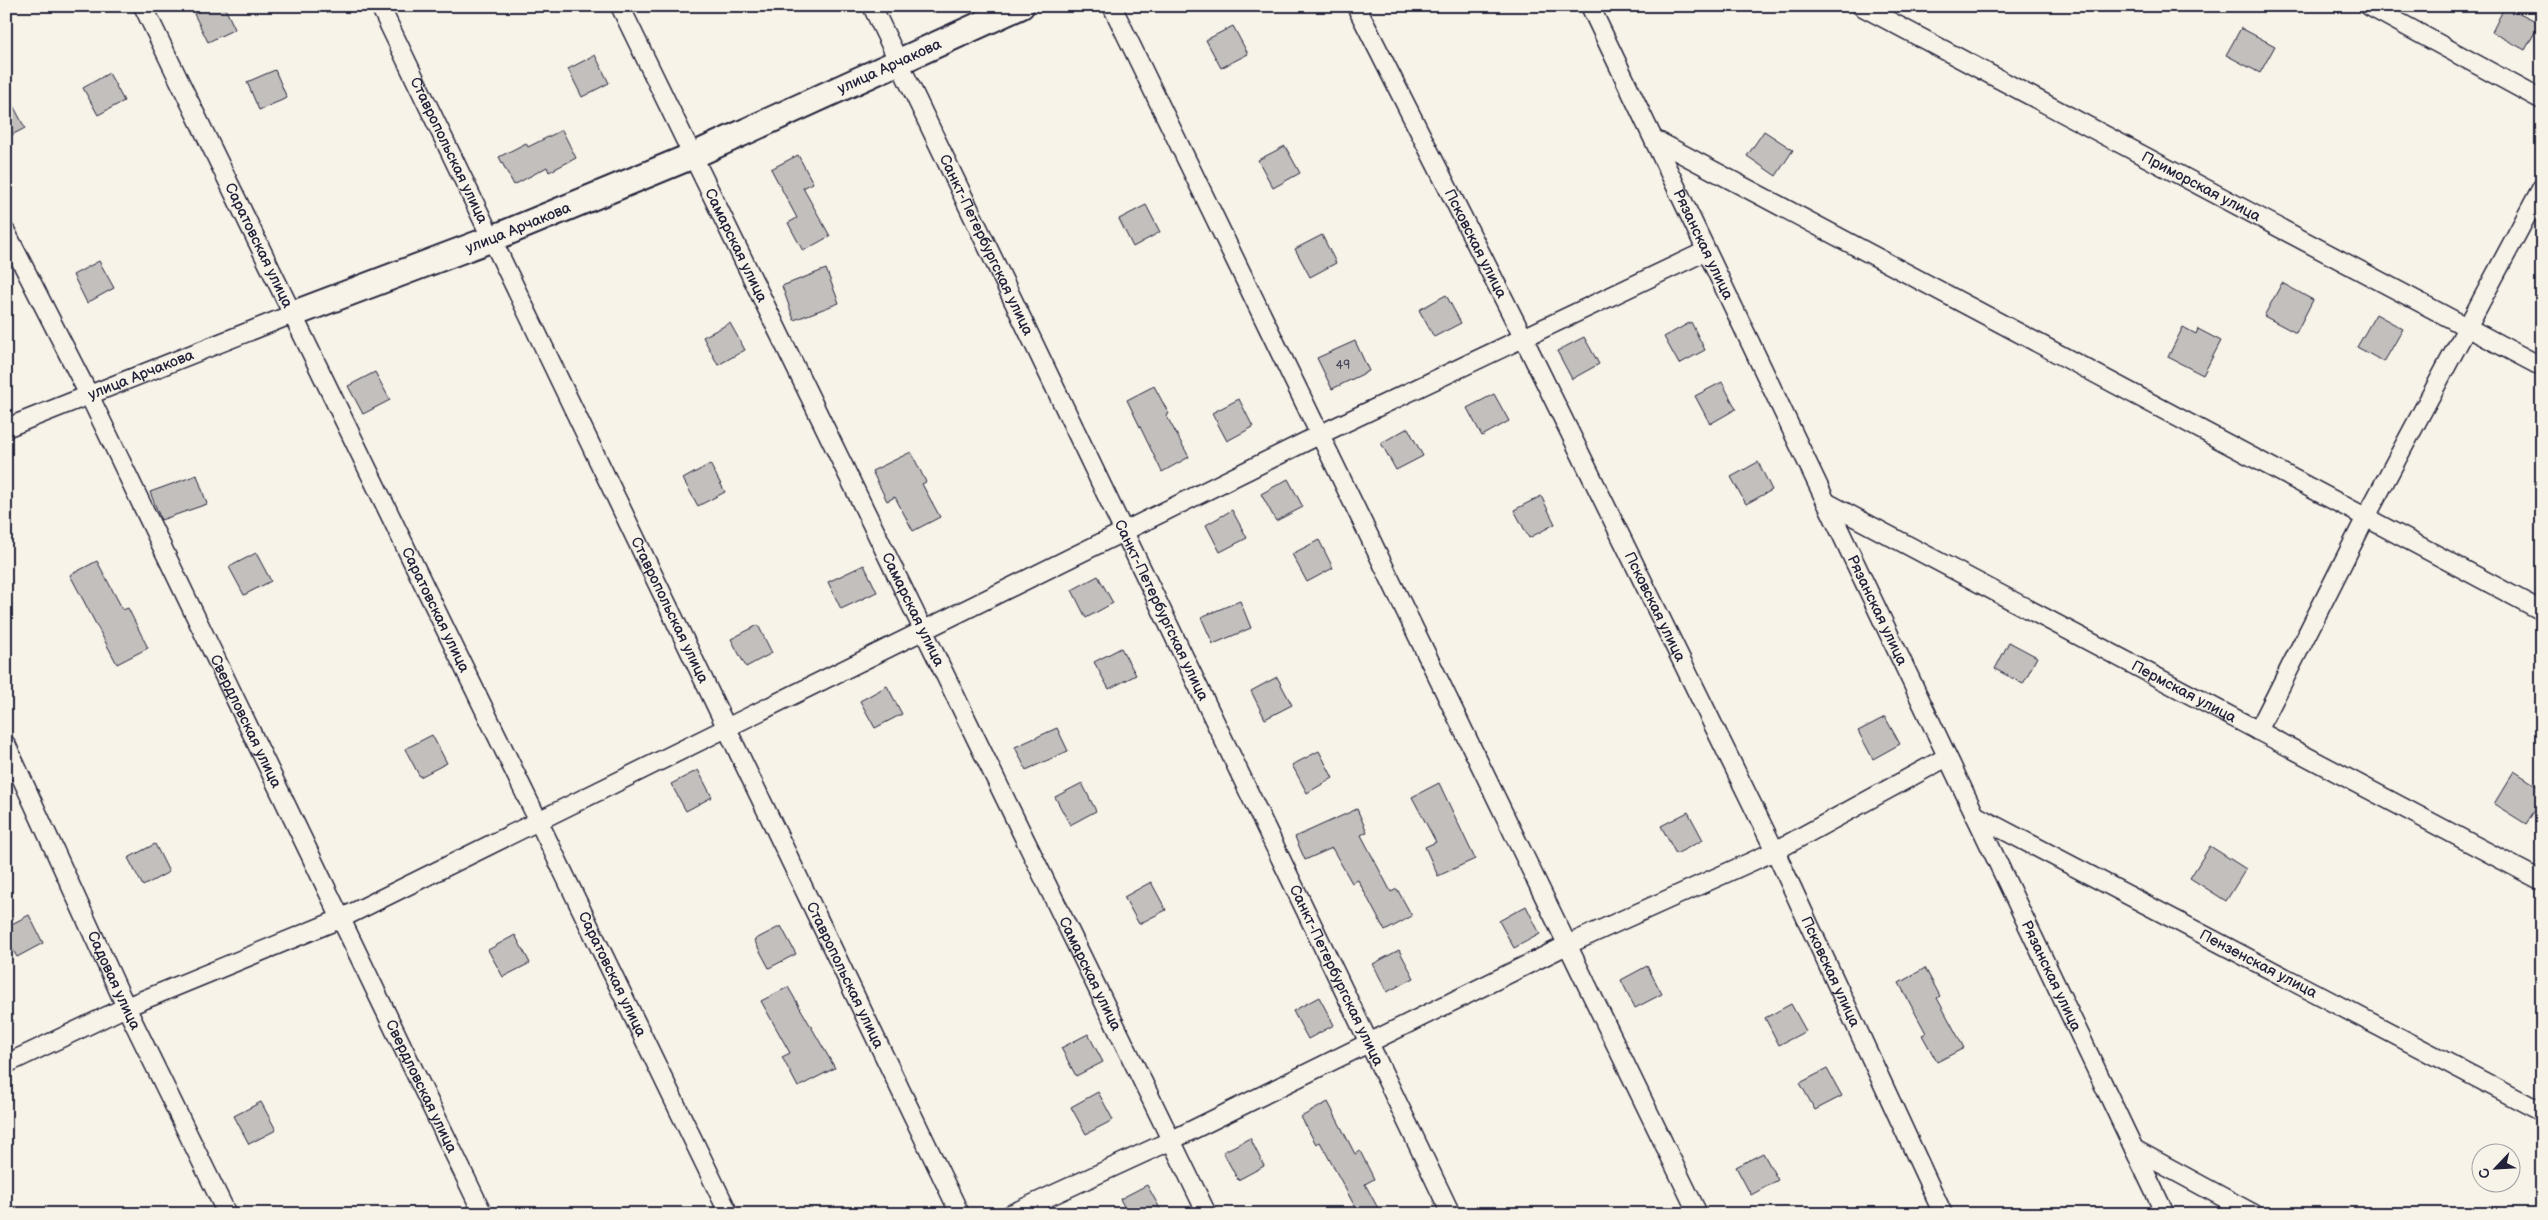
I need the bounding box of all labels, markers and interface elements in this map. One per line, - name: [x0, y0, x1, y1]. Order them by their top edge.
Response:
- street label: улица Арчакова: [835, 35, 945, 98]
- street label: Ставропольская улица: [406, 74, 492, 227]
- street label: Приморская улица: [2138, 147, 2264, 226]
- street label: Санкт-Петербургская улица: [935, 152, 1038, 339]
- street label: Саратовская улица: [220, 180, 297, 311]
- street label: Самарская улица: [700, 185, 772, 306]
- street label: Псковская улица: [1440, 186, 1511, 302]
- street label: Рязанская улица: [1669, 186, 1738, 303]
- street label: улица Арчакова: [463, 198, 574, 258]
- street label: улица Арчакова: [85, 345, 197, 404]
- house number: 49: [1336, 358, 1350, 373]
- street label: Санкт-Петербургская улица: [1110, 517, 1213, 704]
- street label: Ставропольская улица: [626, 534, 713, 687]
- street label: Саратовская улица: [397, 544, 474, 676]
- street label: Псковская улица: [1620, 549, 1690, 665]
- street label: Самарская улица: [877, 550, 949, 670]
- street label: Рязанская улица: [1843, 552, 1912, 669]
- street label: Свердловская улица: [205, 652, 286, 791]
- street label: Пермская улица: [2128, 656, 2239, 727]
- street label: Санкт-Петербургская улица: [1285, 882, 1388, 1069]
- street label: Ставропольская улица: [802, 899, 888, 1052]
- street label: Саратовская улица: [574, 909, 651, 1040]
- street label: Псковская улица: [1797, 913, 1864, 1030]
- street label: Самарская улица: [1054, 914, 1126, 1034]
- street label: Рязанская улица: [2017, 918, 2086, 1034]
- street label: Пензенская улица: [2196, 925, 2320, 1003]
- street label: Садовая улица: [83, 928, 145, 1033]
- street label: Свердловская улица: [381, 1017, 461, 1156]
- north arrow: [2470, 1142, 2520, 1192]
- text: С: [2475, 1165, 2494, 1181]

